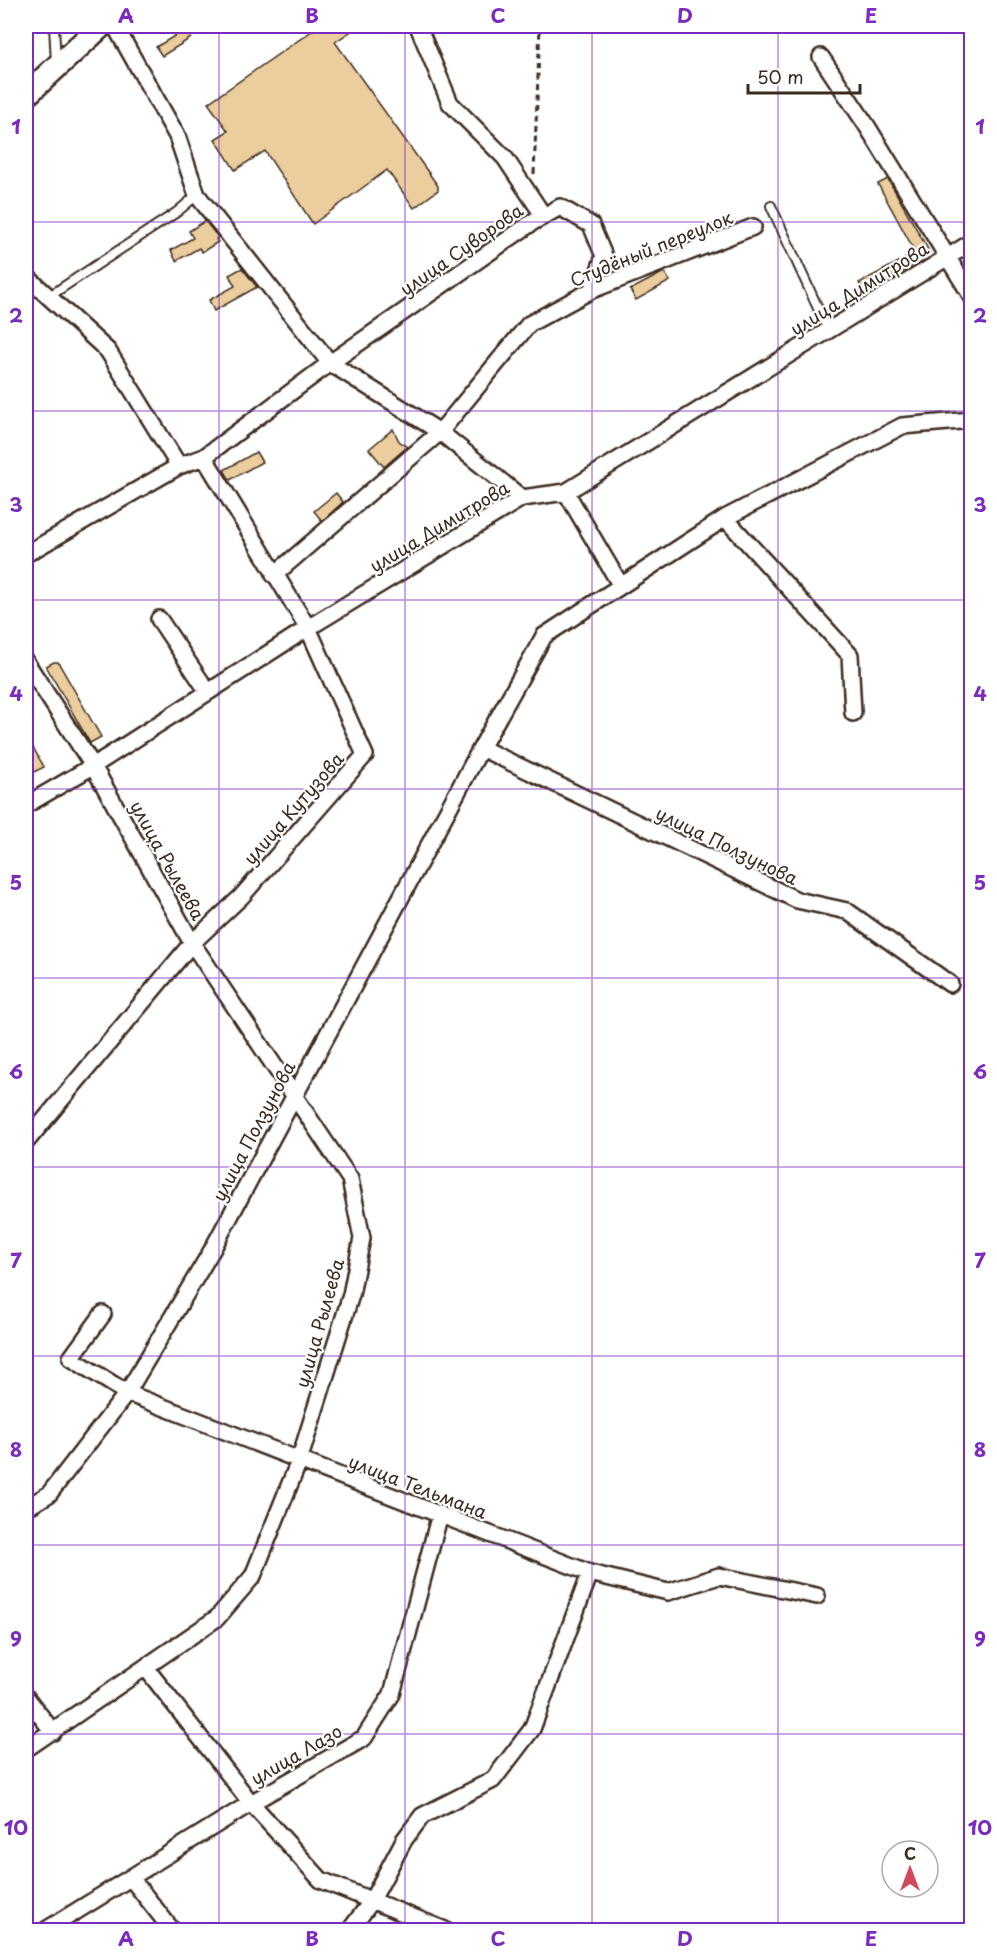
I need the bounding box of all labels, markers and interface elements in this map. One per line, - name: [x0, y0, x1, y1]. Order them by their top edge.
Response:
- text: A: [118, 0, 134, 30]
- text: B: [305, 0, 319, 30]
- text: C: [490, 0, 506, 30]
- text: D: [677, 0, 693, 30]
- text: E: [865, 0, 877, 30]
- scale bar: [748, 57, 860, 95]
- text: 50 m: [757, 63, 804, 90]
- text: 1: [11, 111, 21, 141]
- text: 1: [975, 111, 985, 141]
- street label: улица Суворова: [394, 196, 529, 302]
- street label: Студёный переулок: [566, 203, 737, 293]
- street label: улица Димитрова: [784, 234, 934, 342]
- text: 2: [9, 300, 23, 330]
- text: 2: [973, 300, 987, 330]
- street label: улица Димитрова: [364, 473, 515, 578]
- text: 3: [9, 489, 23, 519]
- text: 3: [973, 489, 987, 519]
- text: 4: [9, 678, 23, 708]
- text: 4: [973, 678, 987, 708]
- street label: улица Кутузова: [236, 745, 350, 870]
- street label: улица Рылеева: [124, 795, 212, 925]
- street label: улица Ползунова: [651, 799, 803, 892]
- text: 5: [10, 867, 22, 897]
- text: 5: [974, 867, 986, 897]
- street label: улица Ползунова: [205, 1055, 302, 1206]
- text: 6: [9, 1056, 23, 1086]
- text: 6: [973, 1056, 987, 1086]
- text: 7: [10, 1245, 22, 1275]
- text: 7: [974, 1245, 986, 1275]
- street label: улица Рылеева: [288, 1255, 351, 1391]
- text: 8: [10, 1434, 22, 1464]
- text: 8: [974, 1434, 986, 1464]
- street label: улица Тельмана: [345, 1447, 492, 1525]
- text: 9: [10, 1623, 22, 1653]
- text: 9: [974, 1623, 986, 1653]
- street label: улица Лазо: [245, 1717, 347, 1791]
- text: 10: [4, 1812, 28, 1842]
- text: 10: [968, 1812, 992, 1842]
- north arrow: [880, 1839, 940, 1899]
- text: С: [904, 1841, 916, 1865]
- text: A: [118, 1923, 134, 1953]
- text: B: [305, 1923, 319, 1953]
- text: C: [490, 1923, 506, 1953]
- text: D: [677, 1923, 693, 1953]
- text: E: [865, 1923, 877, 1953]

